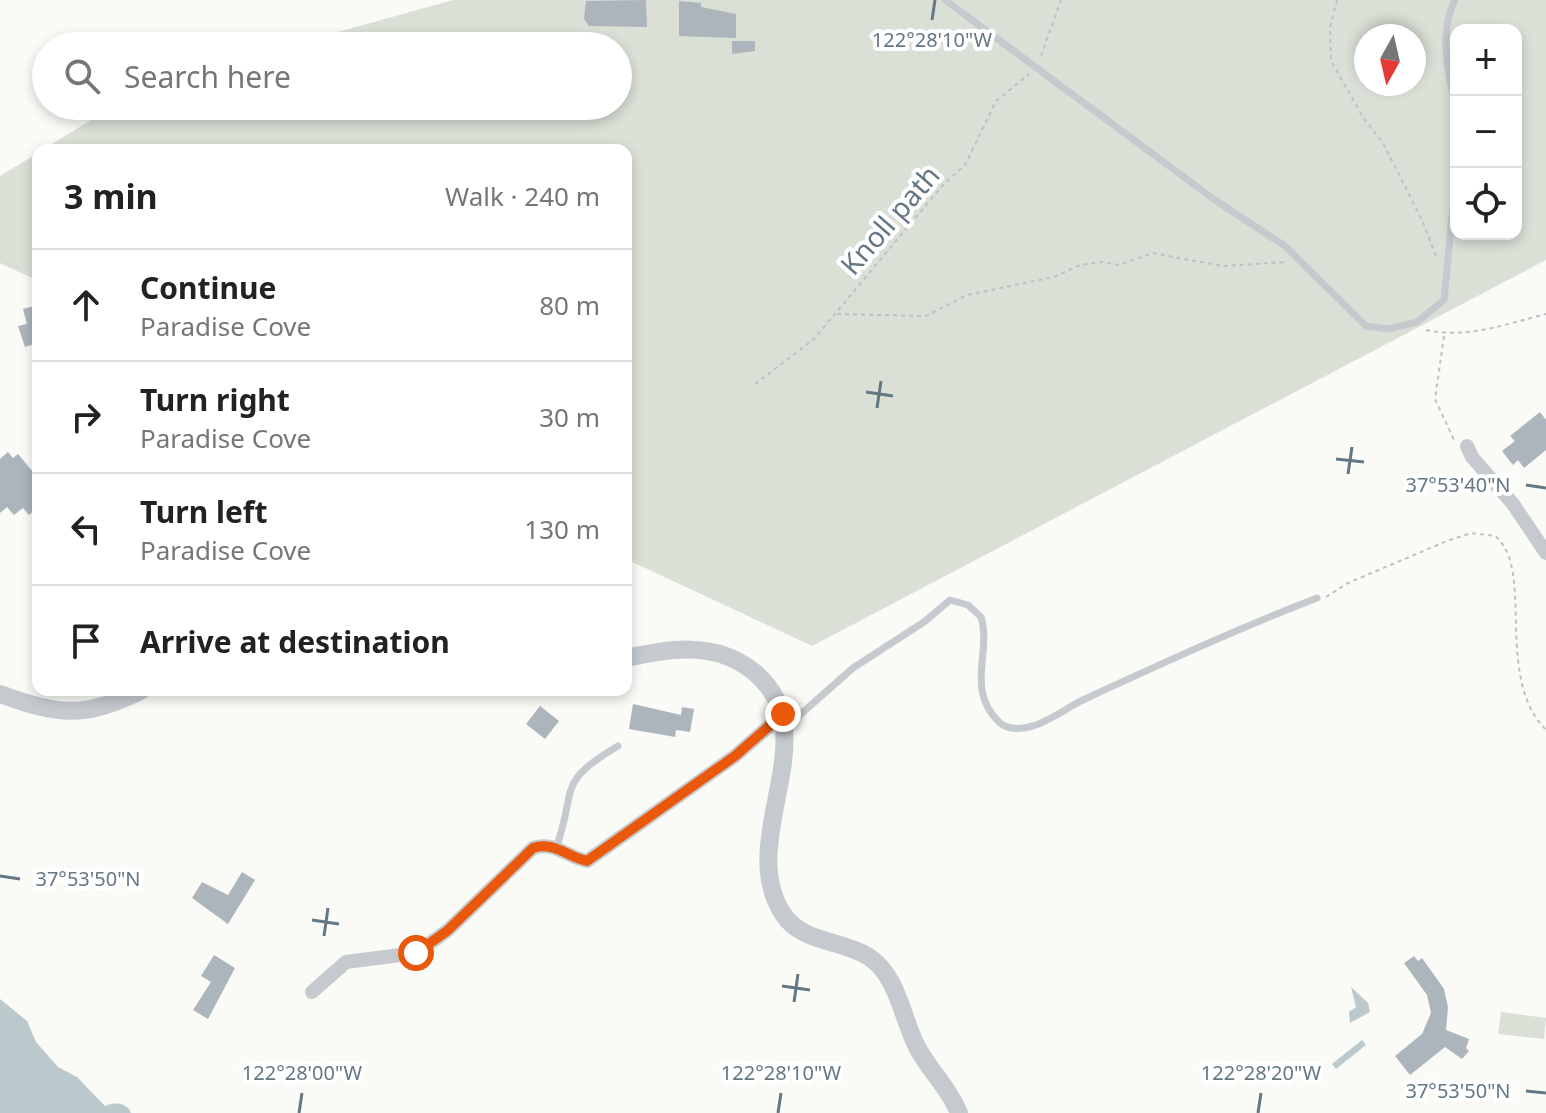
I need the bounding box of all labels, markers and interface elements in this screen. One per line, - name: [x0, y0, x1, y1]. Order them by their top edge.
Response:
- north arrow: [1354, 24, 1426, 96]
- map controls: [1450, 24, 1522, 240]
- button: +: [1450, 24, 1522, 96]
- text: 122°28'10"W: [872, 26, 993, 53]
- search box: [32, 32, 632, 120]
- icon: search: [60, 54, 104, 98]
- text: Search here: [124, 56, 291, 97]
- button: −: [1450, 96, 1522, 168]
- street label: Knoll path: [831, 156, 947, 282]
- button: locate: [1450, 168, 1522, 240]
- text: 3 min: [64, 173, 158, 219]
- text: Walk · 240 m: [445, 178, 600, 214]
- text: Continue: [140, 267, 276, 308]
- icon: ahead: [64, 283, 108, 327]
- text: 80 m: [539, 287, 600, 323]
- text: Paradise Cove: [140, 308, 311, 344]
- text: Turn right: [140, 379, 290, 420]
- icon: right: [64, 395, 108, 439]
- text: 30 m: [539, 399, 600, 435]
- text: Paradise Cove: [140, 420, 311, 456]
- text: 37°53'40"N: [1405, 471, 1511, 498]
- text: Turn left: [140, 491, 268, 532]
- icon: left: [64, 507, 108, 551]
- text: 130 m: [524, 511, 600, 547]
- text: Paradise Cove: [140, 532, 311, 568]
- icon: arrive: [64, 619, 108, 663]
- text: Arrive at destination: [140, 621, 450, 662]
- route end: [765, 696, 801, 732]
- text: 37°53'50"N: [35, 865, 141, 892]
- route start: [398, 935, 434, 971]
- text: 122°28'00"W: [242, 1059, 363, 1086]
- text: 122°28'10"W: [721, 1059, 842, 1086]
- text: 122°28'20"W: [1201, 1059, 1322, 1086]
- text: 37°53'50"N: [1405, 1077, 1511, 1104]

